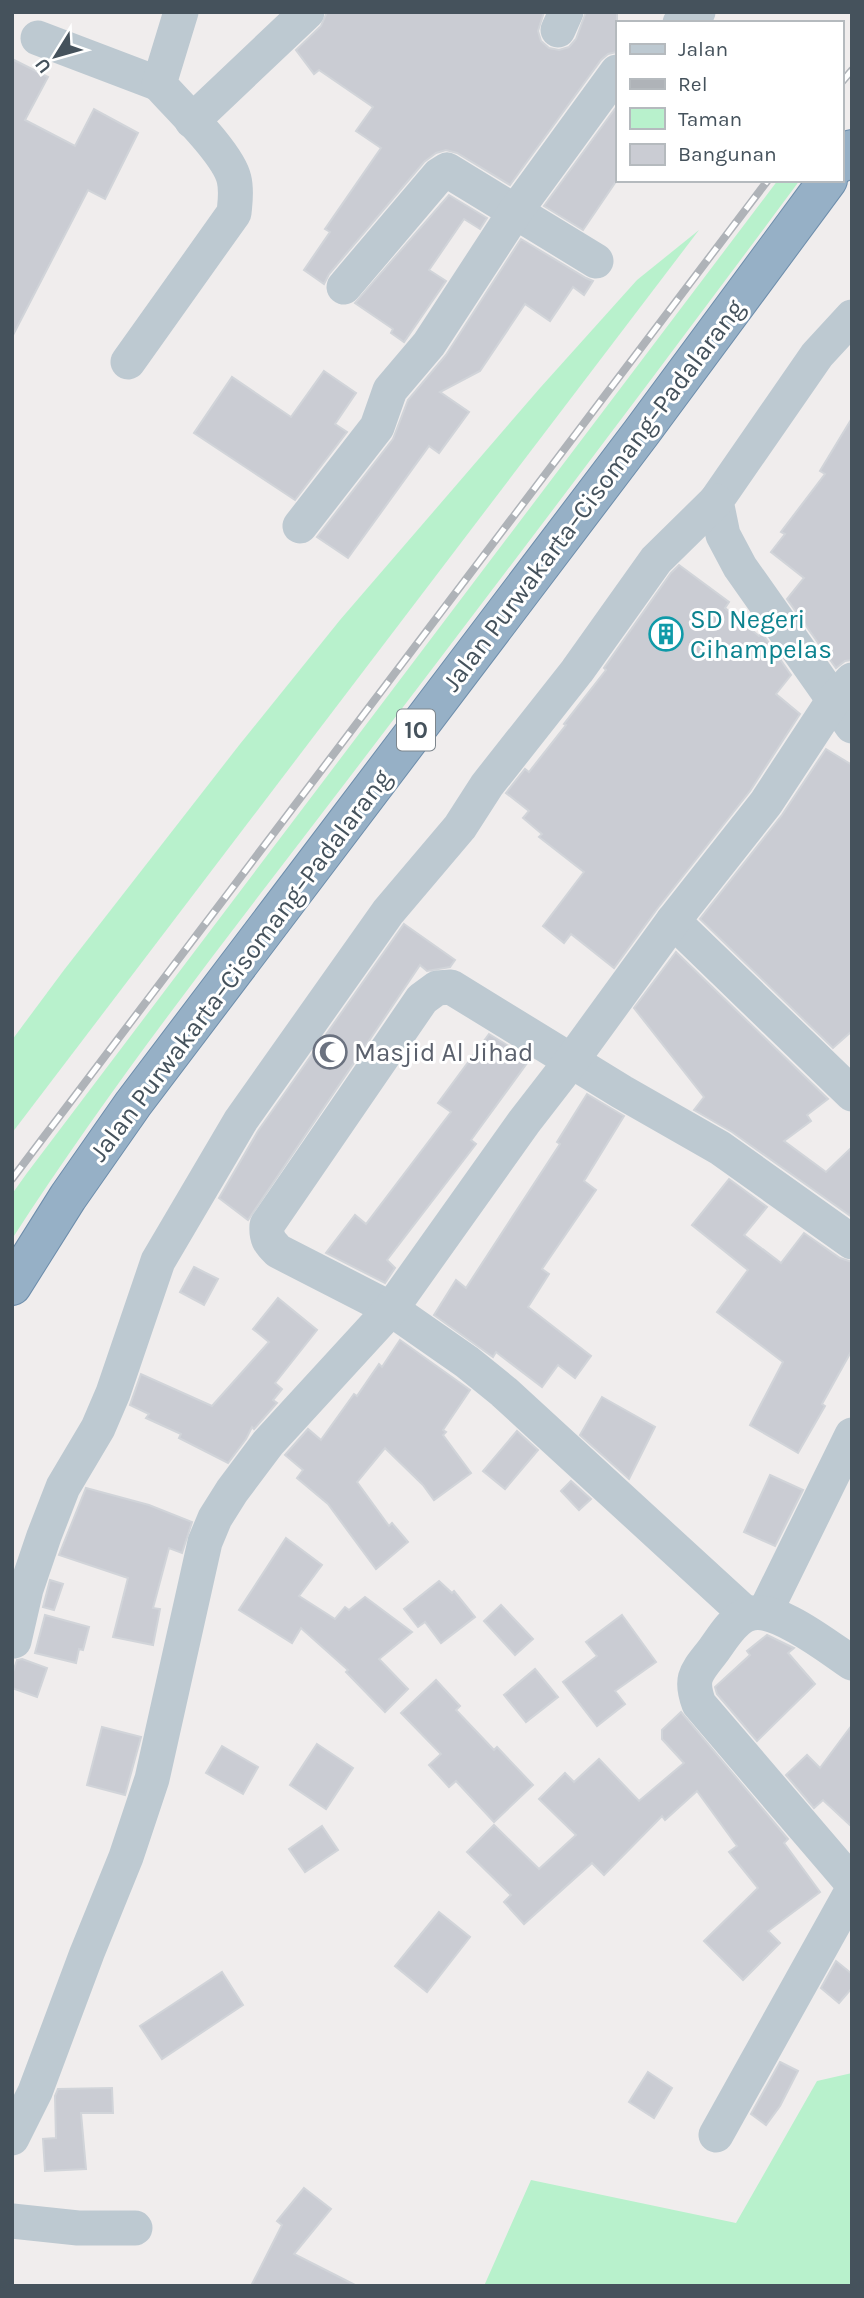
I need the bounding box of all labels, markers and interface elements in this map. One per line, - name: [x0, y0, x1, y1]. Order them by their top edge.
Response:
- north arrow: [21, 21, 91, 91]
- legend: [616, 21, 843, 182]
- text: Jalan: [678, 37, 728, 61]
- text: U: [30, 54, 56, 77]
- text: Rel: [678, 72, 708, 96]
- text: Taman: [678, 107, 742, 131]
- text: Bangunan: [678, 142, 777, 166]
- street label: Jalan Purwakarta–Cisomang–Padalarang: [436, 293, 751, 697]
- place label: SD Negeri Cihampelas: [690, 604, 832, 665]
- building icon: SD Negeri Cihampelas: [647, 615, 685, 653]
- road number: 10: [397, 710, 435, 750]
- street label: Jalan Purwakarta–Cisomang–Padalarang: [83, 763, 398, 1167]
- mosque icon: Masjid Al Jihad: [311, 1033, 349, 1071]
- place label: Masjid Al Jihad: [354, 1037, 534, 1068]

